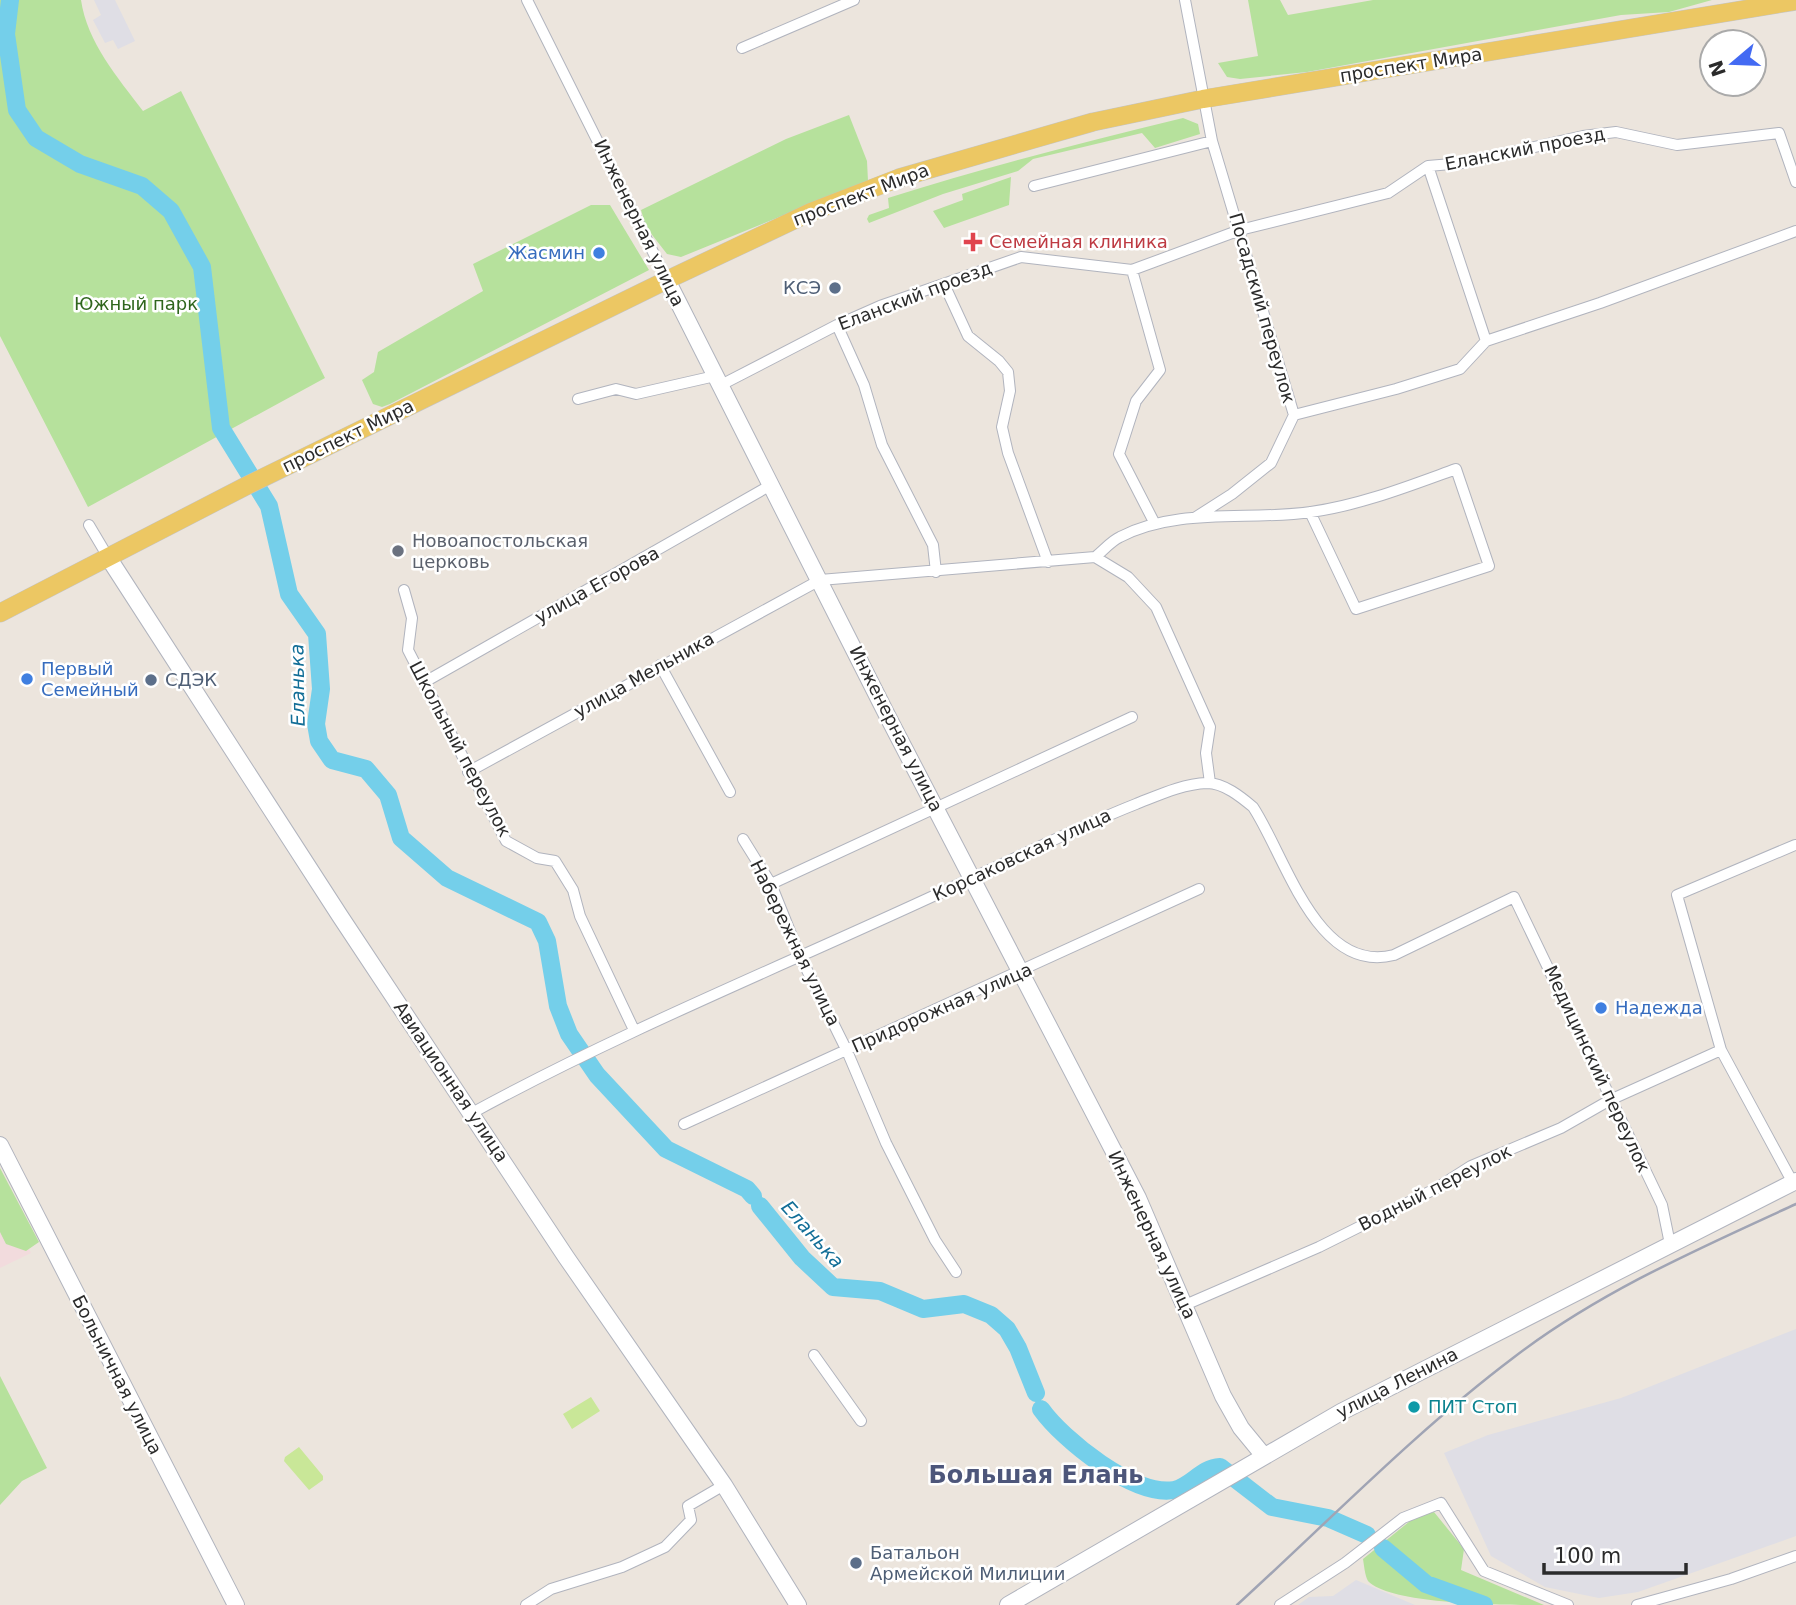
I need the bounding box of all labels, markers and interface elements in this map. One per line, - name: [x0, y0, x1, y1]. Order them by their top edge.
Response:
- north arrow: [1698, 28, 1768, 98]
- street label: проспект Мира: [1338, 43, 1484, 86]
- text: N: [1704, 57, 1730, 80]
- street label: Еланский проезд: [1443, 123, 1607, 174]
- street label: Инженерная улица: [590, 136, 689, 310]
- street label: проспект Мира: [790, 159, 932, 230]
- street label: Посадский переулок: [1225, 210, 1300, 406]
- place label: Семейная клиника: [989, 231, 1168, 252]
- marker: Семейная клиника: [963, 232, 983, 252]
- place label: Жасмин: [508, 242, 585, 263]
- marker: Жасмин: [591, 245, 607, 261]
- street label: Еланский проезд: [835, 257, 995, 335]
- place label: КСЭ: [783, 277, 821, 298]
- marker: КСЭ: [827, 280, 843, 296]
- park label: Южный парк: [74, 293, 198, 314]
- street label: проспект Мира: [279, 395, 417, 476]
- place label: Новоапостольская церковь: [412, 530, 588, 572]
- street label: улица Егорова: [531, 542, 663, 627]
- marker: Новоапостольская церковь: [390, 543, 406, 559]
- street label: улица Мельника: [570, 627, 717, 722]
- street label: Инженерная улица: [845, 642, 947, 815]
- water label: Еланька: [285, 644, 309, 726]
- street label: Школьный переулок: [405, 657, 516, 840]
- place label: Первый Семейный: [41, 658, 139, 700]
- place label: СДЭК: [165, 669, 217, 690]
- marker: Первый Семейный: [19, 671, 35, 687]
- marker: СДЭК: [143, 672, 159, 688]
- street label: Корсаковская улица: [929, 804, 1114, 905]
- street label: Набережная улица: [746, 856, 845, 1029]
- street label: Придорожная улица: [848, 958, 1035, 1057]
- street label: Медицинский переулок: [1540, 962, 1655, 1176]
- place label: Надежда: [1615, 997, 1703, 1018]
- street label: Авиационная улица: [390, 998, 513, 1166]
- marker: Надежда: [1593, 1000, 1609, 1016]
- street label: Водный переулок: [1355, 1140, 1515, 1235]
- street label: Инженерная улица: [1104, 1147, 1201, 1322]
- water label: Еланька: [777, 1196, 849, 1272]
- street label: Больничная улица: [68, 1292, 167, 1458]
- street label: улица Ленина: [1332, 1343, 1461, 1422]
- place label: ПИТ Стоп: [1428, 1396, 1518, 1417]
- marker: ПИТ Стоп: [1406, 1399, 1422, 1415]
- district label: Большая Елань: [929, 1461, 1143, 1489]
- scale bar: [1544, 1532, 1686, 1576]
- place label: Батальон Армейской Милиции: [870, 1542, 1065, 1584]
- text: 100 m: [1554, 1544, 1621, 1568]
- marker: Батальон Армейской Милиции: [848, 1555, 864, 1571]

